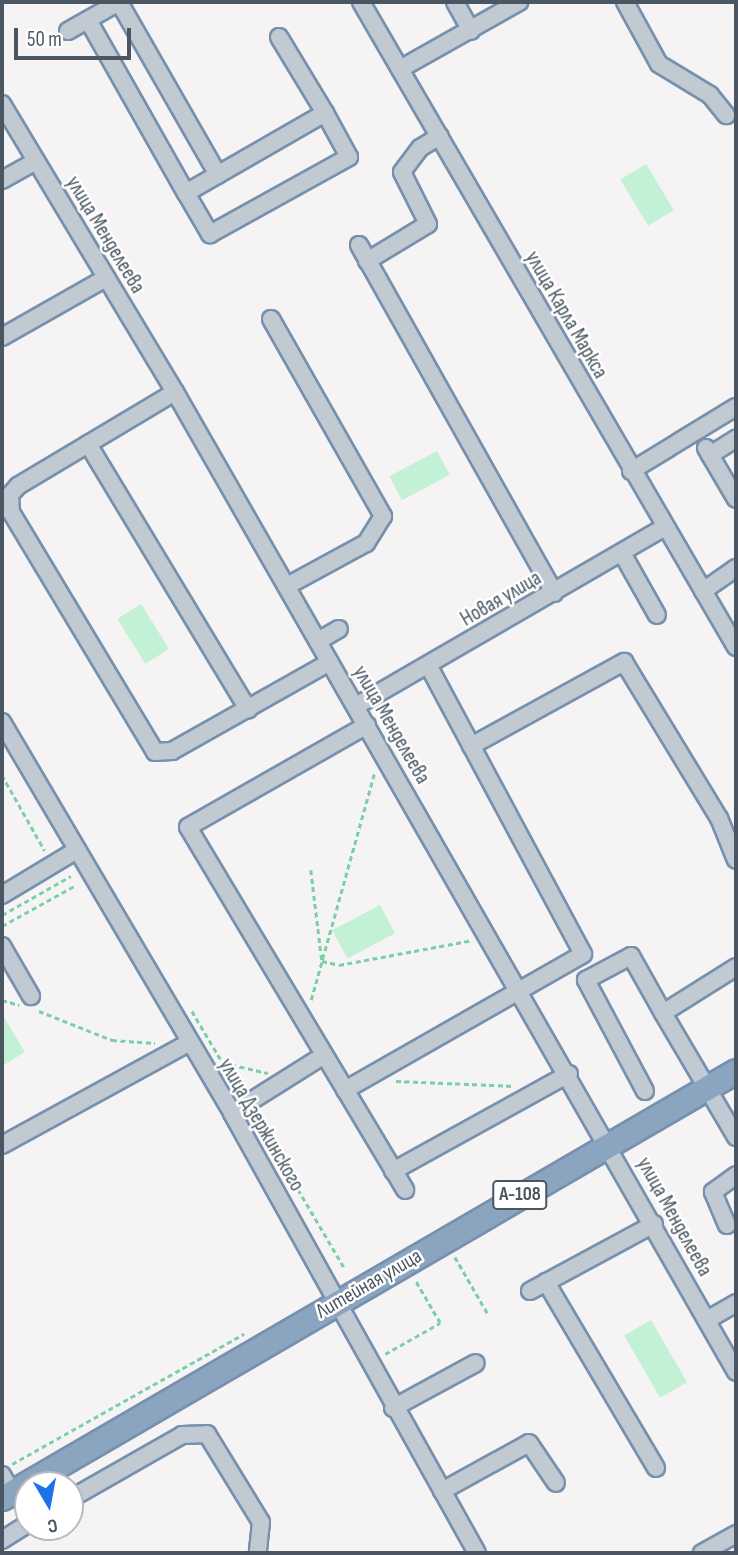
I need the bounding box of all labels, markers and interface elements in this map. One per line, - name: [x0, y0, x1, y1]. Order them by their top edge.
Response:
- scale bar: [18, 14, 135, 58]
- text: 50 m: [27, 27, 62, 52]
- street label: улица Менделеева: [60, 172, 150, 298]
- street label: улица Карла Маркса: [519, 247, 613, 383]
- street label: Новая улица: [456, 566, 546, 632]
- street label: улица Менделеева: [347, 661, 435, 789]
- street label: улица Дзержинского: [213, 1054, 309, 1196]
- street label: улица Менделеева: [631, 1153, 717, 1281]
- road number: А-108: [492, 1180, 548, 1210]
- street label: Литейная улица: [312, 1244, 426, 1324]
- north arrow: [14, 1471, 84, 1541]
- text: С: [46, 1513, 59, 1537]

